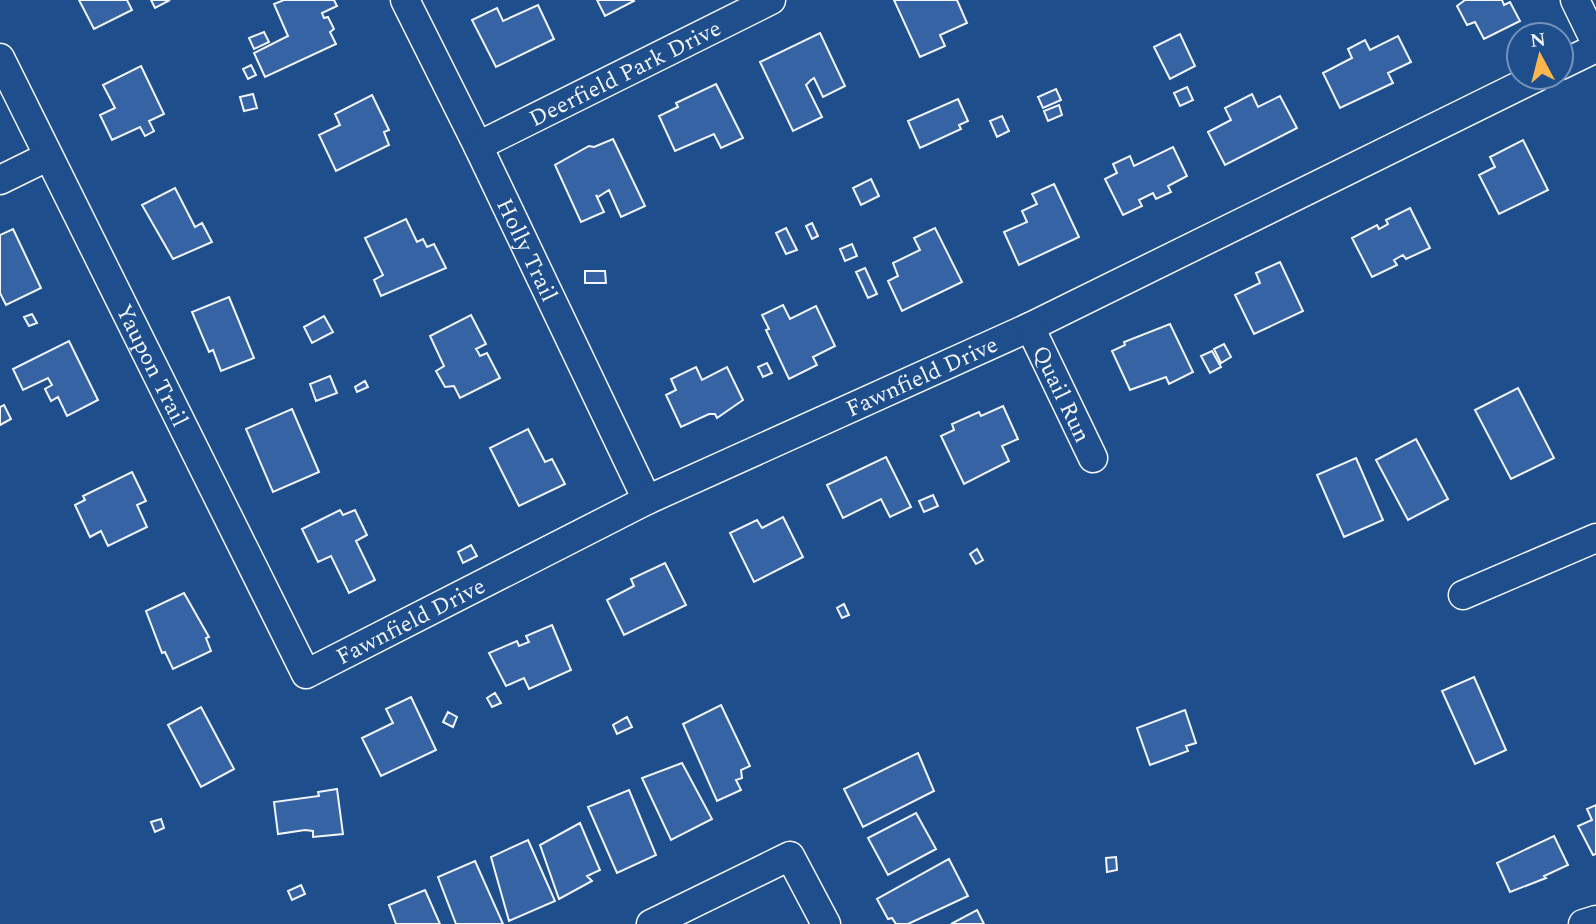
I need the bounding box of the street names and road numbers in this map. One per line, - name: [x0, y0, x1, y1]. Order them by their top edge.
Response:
- street label: Deerfield Park Drive: [523, 12, 728, 137]
- street label: Holly Trail: [486, 193, 566, 308]
- street label: Yaupon Trail: [106, 298, 197, 433]
- street label: Fawnfield Drive: [841, 328, 1004, 427]
- street label: Quail Run: [1022, 340, 1099, 449]
- street label: Fawnfield Drive: [330, 569, 492, 675]

